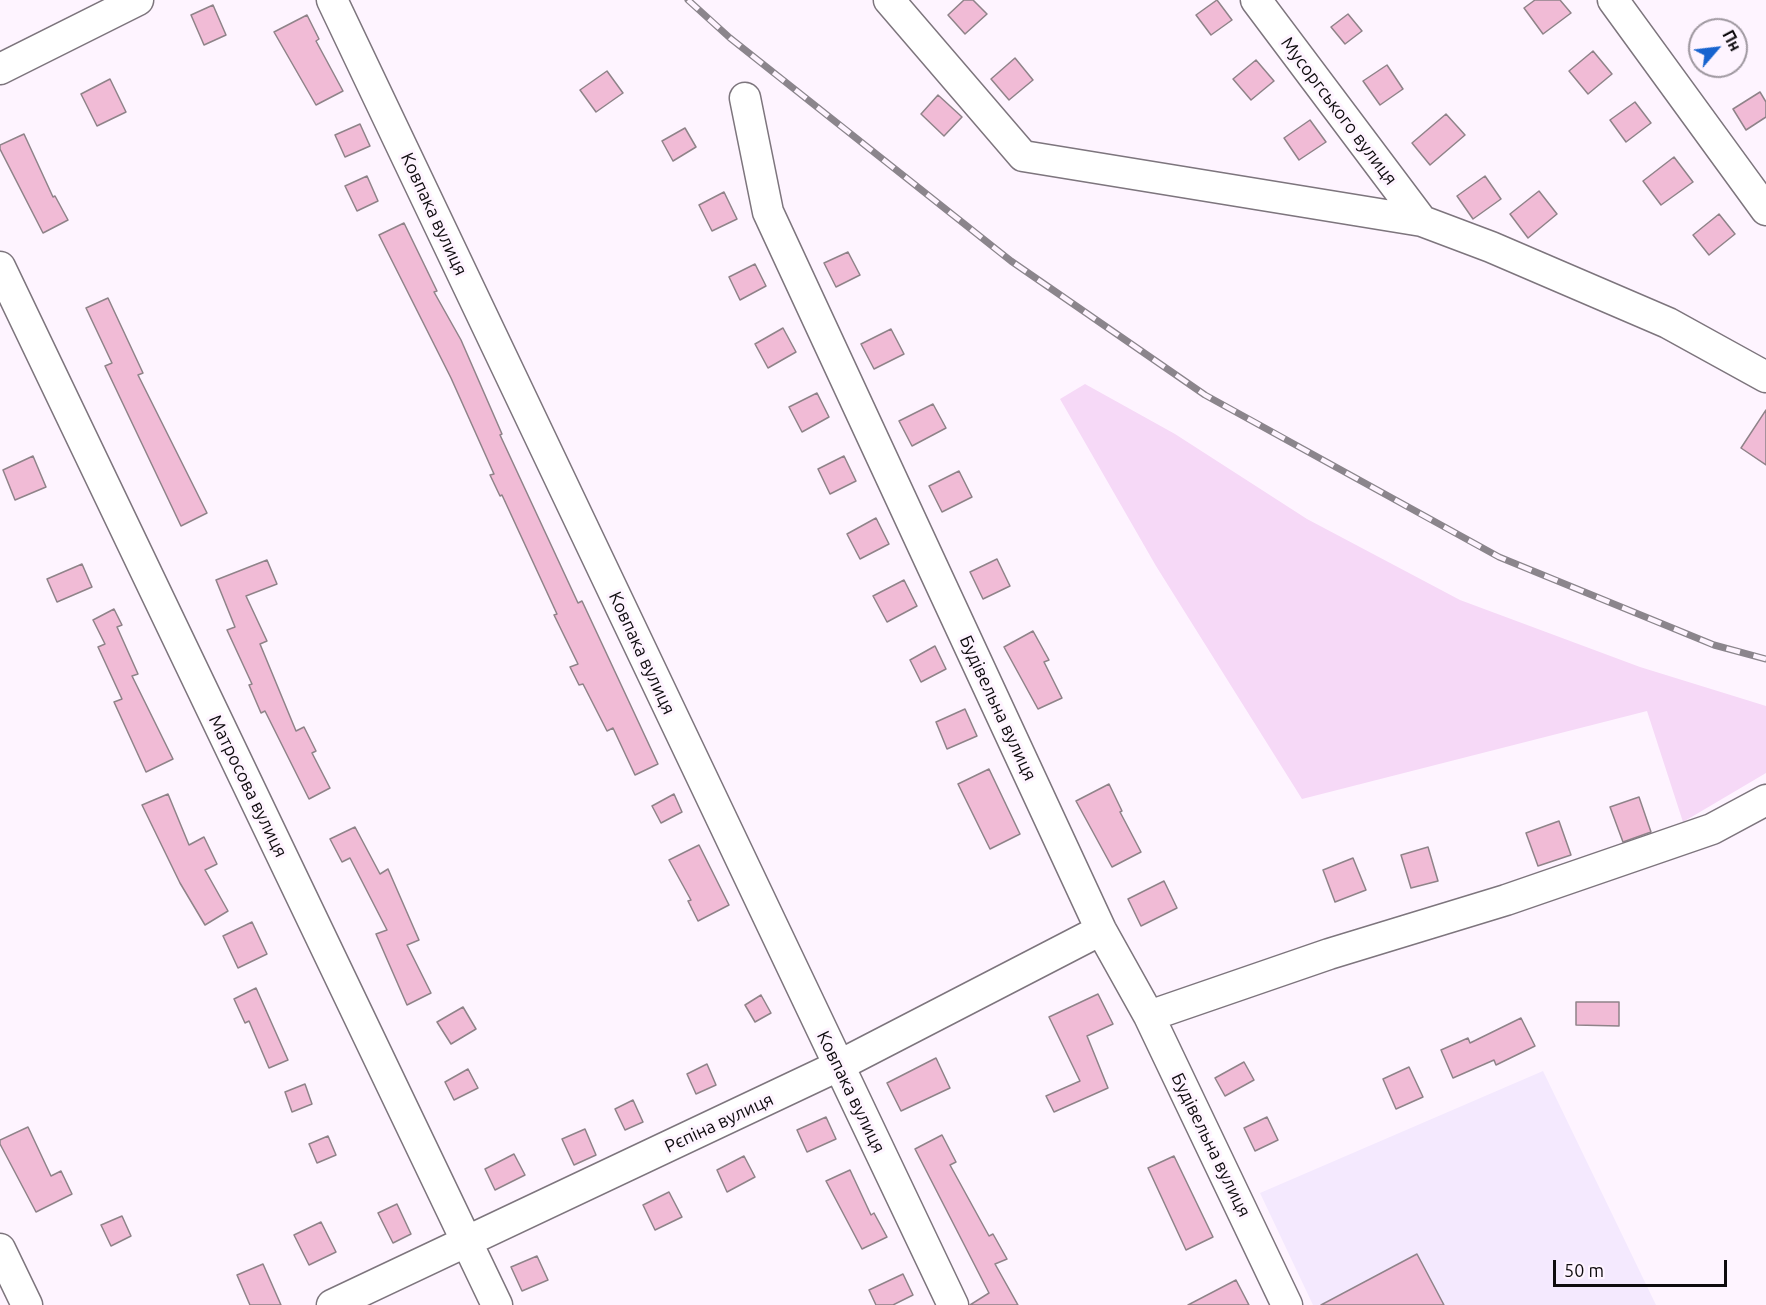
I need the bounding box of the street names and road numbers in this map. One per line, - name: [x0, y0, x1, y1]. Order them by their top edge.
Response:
- street label: Мусоргського вулиця: [1276, 33, 1402, 189]
- street label: Ковпака вулиця: [396, 149, 472, 279]
- street label: Ковпака вулиця: [604, 588, 680, 718]
- street label: Будівельна вулиця: [955, 632, 1041, 784]
- street label: Матросова вулиця: [204, 711, 292, 861]
- street label: Ковпака вулиця: [812, 1027, 890, 1157]
- street label: Будівельна вулиця: [1167, 1069, 1255, 1221]
- street label: Рєпіна вулиця: [661, 1088, 777, 1158]

